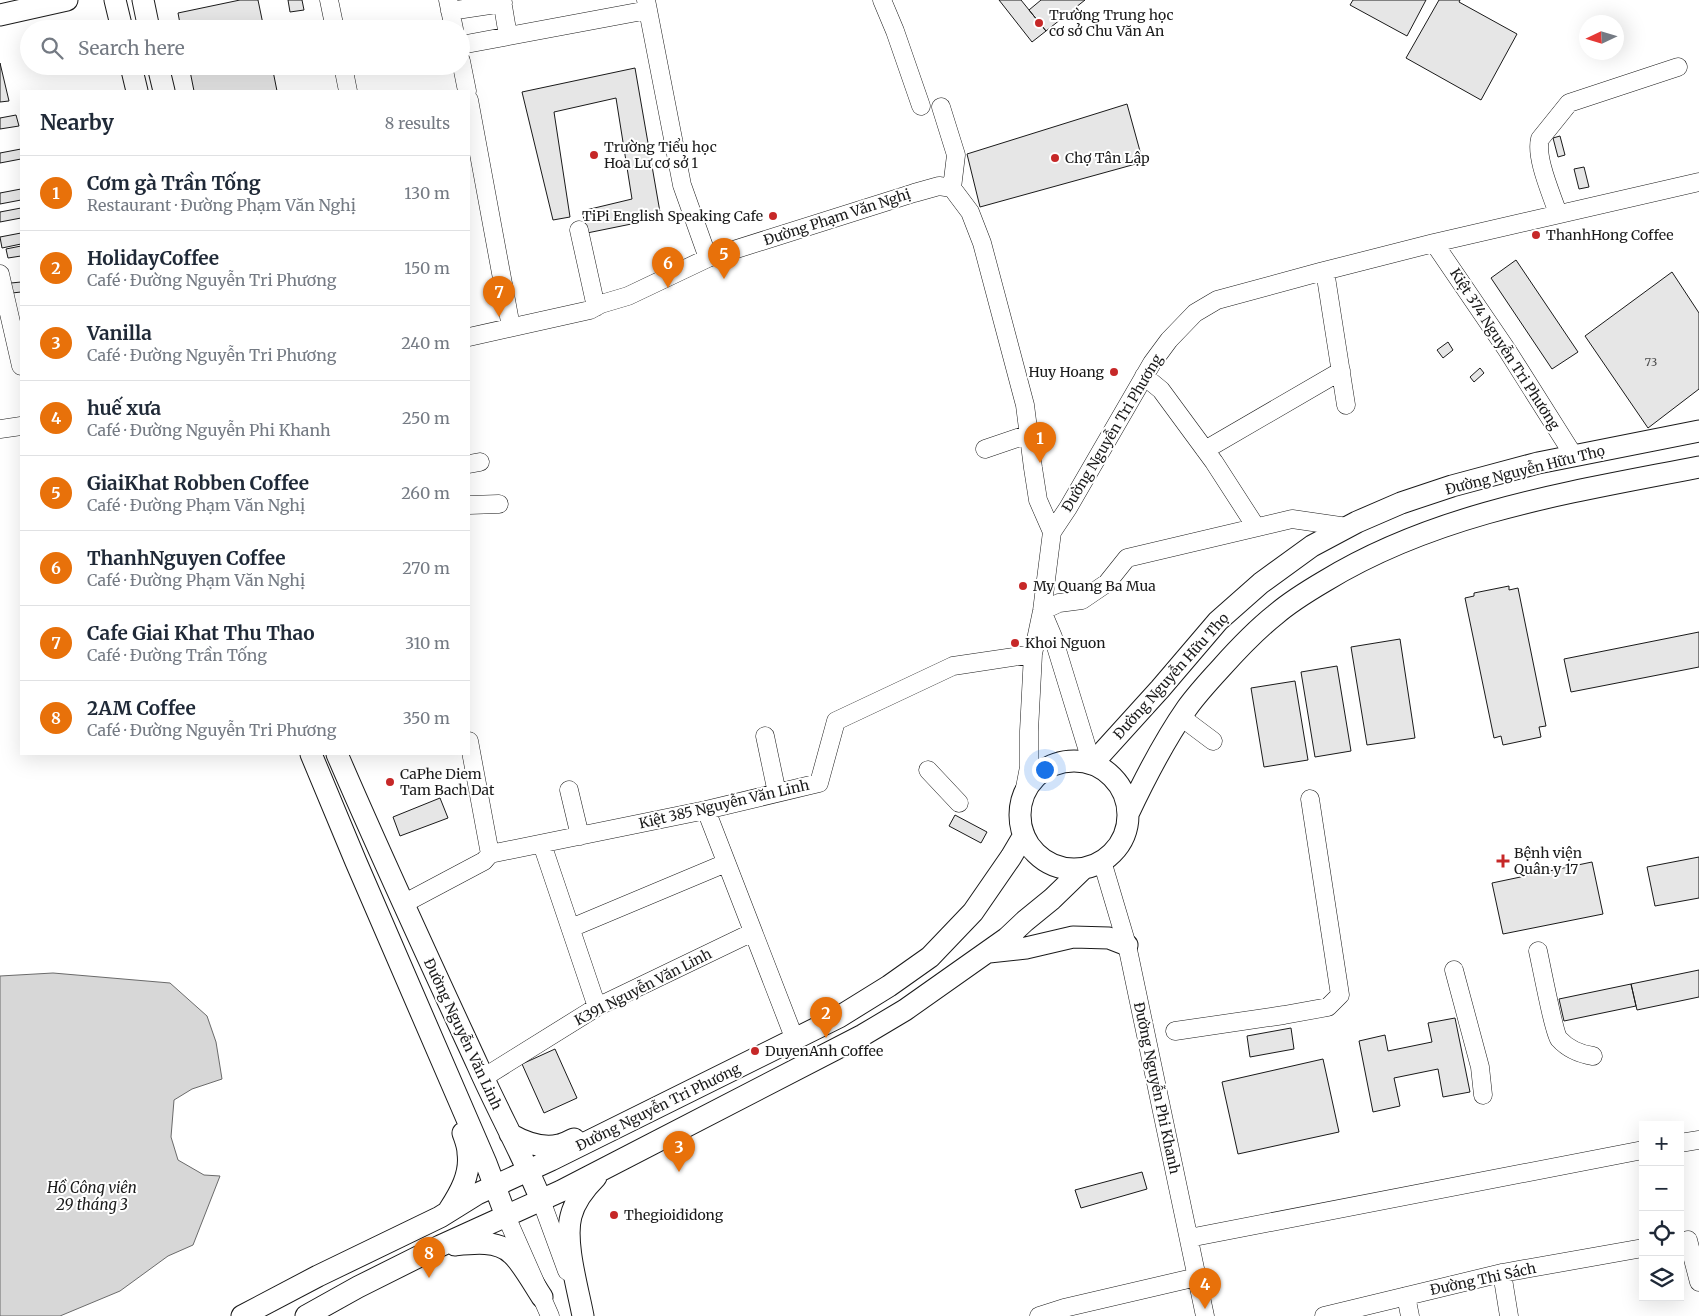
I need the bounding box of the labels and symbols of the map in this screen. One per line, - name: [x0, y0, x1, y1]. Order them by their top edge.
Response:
- place label: Trường Trung học cơ sở Chu Văn An: [1049, 6, 1174, 40]
- north arrow: [1579, 15, 1624, 60]
- marker: Trường Trung học cơ sở Chu Văn An: [1033, 17, 1045, 29]
- place label: Trường Tiểu học Hoa Lư cơ sở 1: [604, 138, 717, 172]
- marker: Trường Tiểu học Hoa Lư cơ sở 1: [588, 149, 600, 161]
- place label: Chợ Tân Lập: [1065, 149, 1150, 167]
- marker: Chợ Tân Lập: [1049, 152, 1061, 164]
- street label: Đường Phạm Văn Nghị: [761, 185, 913, 249]
- place label: TiPi English Speaking Cafe: [582, 207, 763, 225]
- marker: TiPi English Speaking Cafe: [767, 210, 779, 222]
- place label: ThanhHong Coffee: [1546, 226, 1674, 244]
- marker: ThanhHong Coffee: [1530, 229, 1542, 241]
- pin: 5: [708, 238, 740, 279]
- pin: 6: [652, 247, 684, 288]
- street label: Kiệt 374 Nguyễn Tri Phương: [1446, 265, 1564, 434]
- pin: 7: [483, 276, 515, 317]
- street label: Đường Nguyễn Tri Phương: [1058, 350, 1167, 515]
- house number: 73: [1645, 355, 1657, 369]
- place label: Huy Hoang: [1029, 363, 1105, 381]
- marker: Huy Hoang: [1108, 366, 1120, 378]
- pin: 1: [1024, 422, 1056, 463]
- street label: Đường Nguyễn Hữu Thọ: [1443, 441, 1607, 499]
- place label: My Quang Ba Mua: [1033, 577, 1156, 595]
- marker: My Quang Ba Mua: [1017, 580, 1029, 592]
- street label: Đường Nguyễn Hữu Thọ: [1109, 609, 1233, 743]
- place label: Khoi Nguon: [1025, 634, 1106, 652]
- marker: Khoi Nguon: [1009, 637, 1021, 649]
- your location: [1032, 757, 1058, 783]
- place label: CaPhe Diem Tam Bach Dat: [400, 765, 495, 799]
- marker: CaPhe Diem Tam Bach Dat: [384, 776, 396, 788]
- street label: Kiệt 385 Nguyễn Văn Linh: [637, 776, 811, 832]
- place label: Bệnh viện Quân y 17: [1514, 844, 1582, 878]
- marker: Bệnh viện Quân y 17: [1496, 854, 1510, 868]
- street label: K391 Nguyễn Văn Linh: [571, 945, 715, 1029]
- street label: Đường Nguyễn Văn Linh: [420, 955, 506, 1113]
- pin: 2: [810, 997, 842, 1038]
- street label: Đường Nguyễn Phi Khanh: [1130, 1000, 1184, 1176]
- place label: DuyenAnh Coffee: [765, 1042, 883, 1060]
- marker: DuyenAnh Coffee: [749, 1045, 761, 1057]
- street label: Đường Nguyễn Tri Phương: [573, 1059, 744, 1155]
- pin: 3: [663, 1131, 695, 1172]
- water label: Hồ Công viên 29 tháng 3: [46, 1178, 137, 1214]
- place label: Thegioididong: [624, 1206, 724, 1224]
- marker: Thegioididong: [608, 1209, 620, 1221]
- pin: 8: [413, 1237, 445, 1278]
- street label: Đường Thi Sách: [1428, 1259, 1538, 1299]
- pin: 4: [1189, 1268, 1221, 1309]

